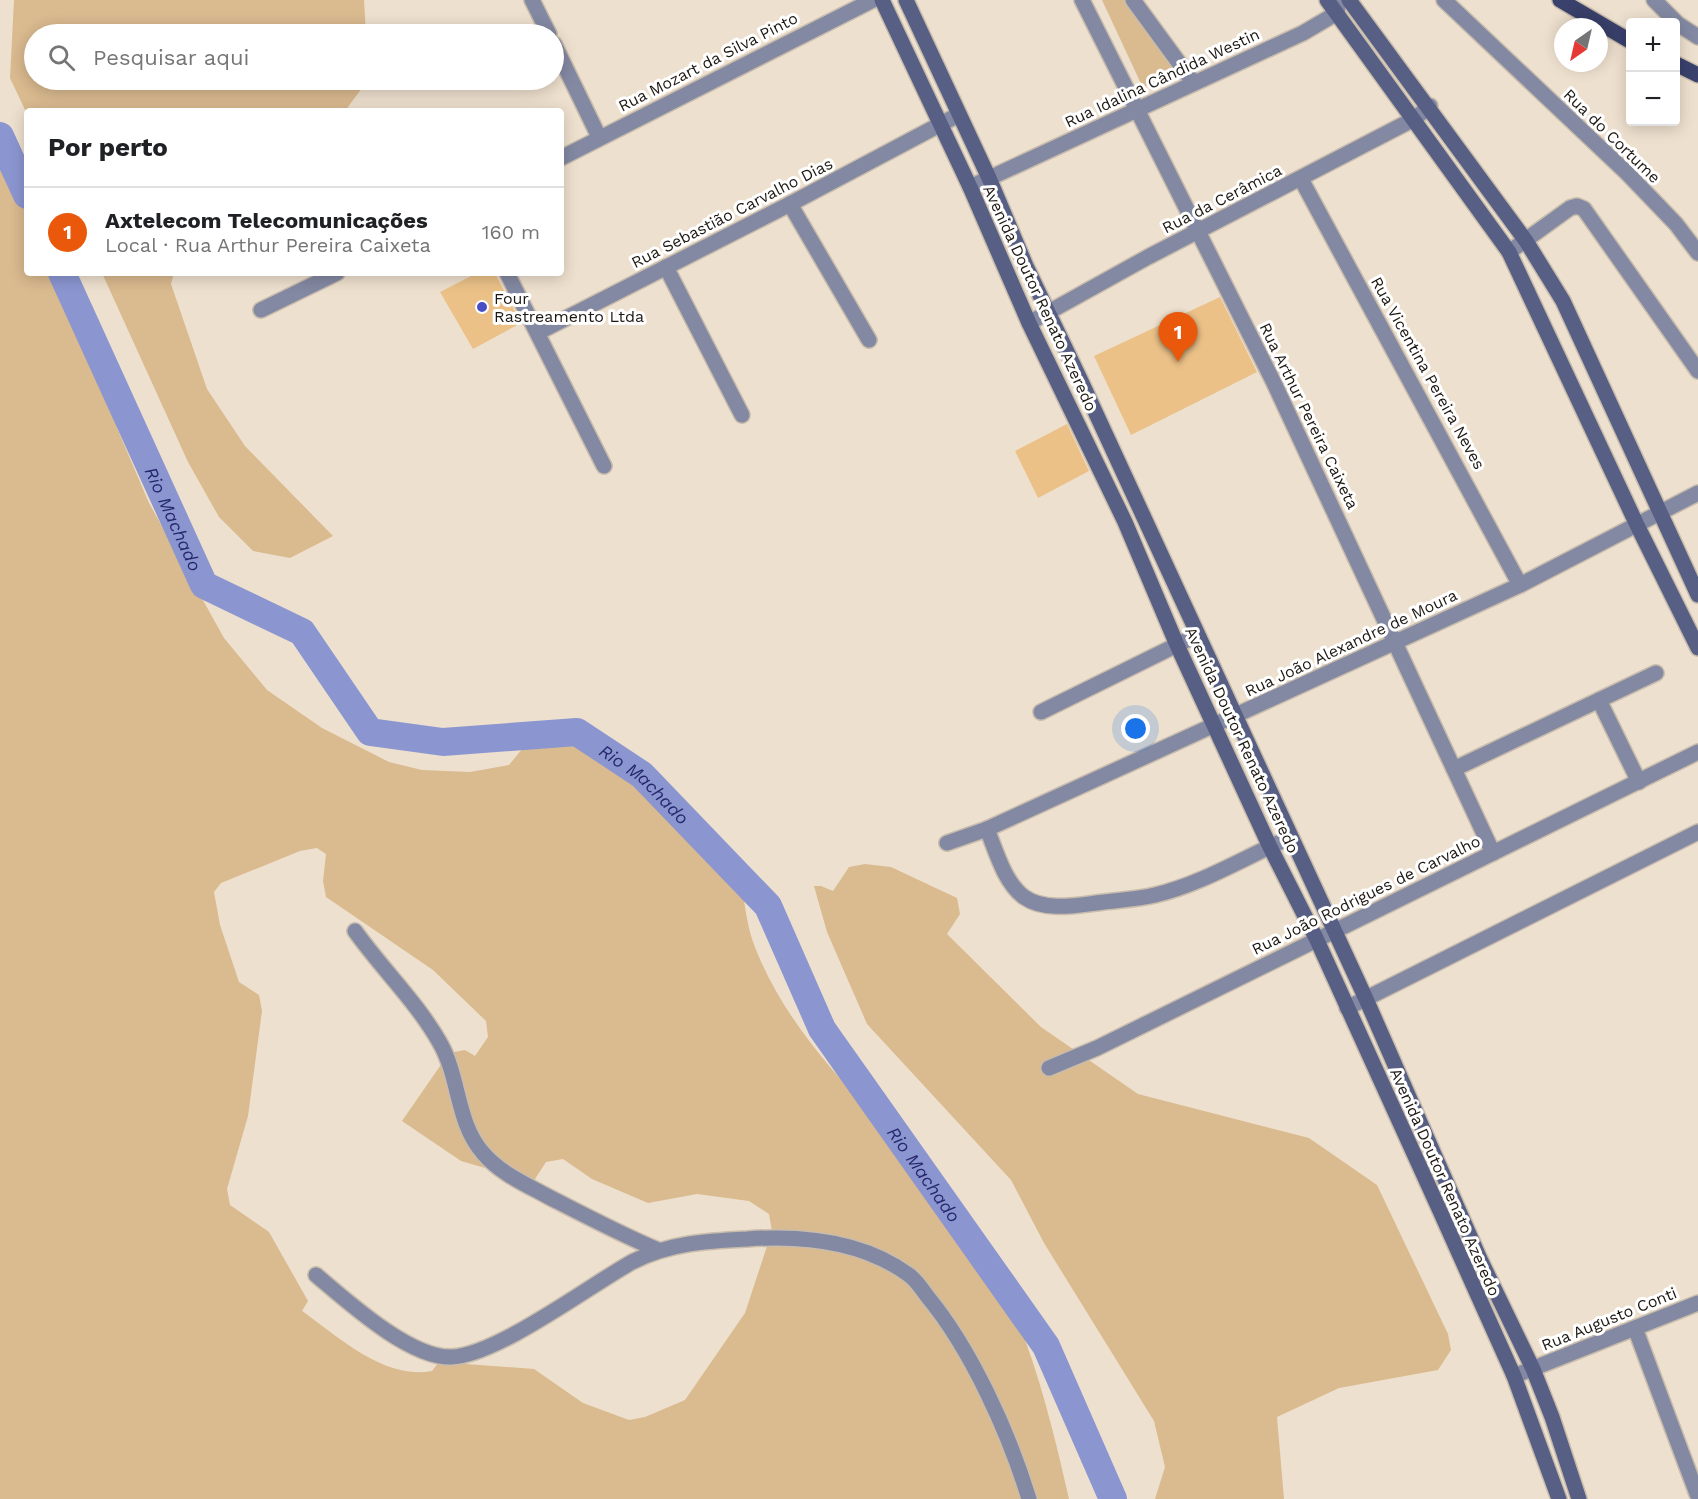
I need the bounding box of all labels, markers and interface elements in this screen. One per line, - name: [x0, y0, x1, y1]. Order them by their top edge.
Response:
- street label: Rua Mozart da Silva Pinto: [615, 8, 801, 116]
- north arrow: [1554, 18, 1608, 72]
- map controls: [1626, 18, 1680, 126]
- button: +: [1626, 18, 1680, 72]
- search box: [24, 24, 564, 90]
- street label: Rua Idalina Cândida Westin: [1062, 24, 1262, 132]
- icon: search: [45, 41, 78, 74]
- text: Pesquisar aqui: [93, 45, 249, 70]
- button: −: [1626, 72, 1680, 126]
- street label: Rua do Cortume: [1560, 85, 1664, 187]
- text: Por perto: [48, 132, 168, 162]
- street label: Rua Sebastião Carvalho Dias: [628, 154, 836, 272]
- street label: Rua da Cerâmica: [1159, 161, 1285, 237]
- street label: Avenida Doutor Renato Azeredo: [979, 182, 1101, 414]
- text: Axtelecom Telecomunicações: [105, 208, 428, 233]
- text: 1: [63, 220, 72, 244]
- text: 160 m: [482, 220, 540, 244]
- text: Local · Rua Arthur Pereira Caixeta: [105, 233, 431, 257]
- street label: Rua Vicentina Pereira Neves: [1367, 273, 1489, 473]
- place label: Four Rastreamento Ltda: [494, 289, 644, 326]
- marker: Four Rastreamento Ltda: [475, 300, 489, 314]
- pin: 1: [1158, 312, 1198, 362]
- street label: Rua Arthur Pereira Caixeta: [1256, 320, 1362, 512]
- water label: Rio Machado: [141, 463, 207, 574]
- street label: Rua João Alexandre de Moura: [1242, 585, 1460, 701]
- street label: Avenida Doutor Renato Azeredo: [1181, 624, 1303, 856]
- your location: [1121, 714, 1150, 743]
- water label: Rio Machado: [596, 739, 694, 828]
- street label: Rua João Rodrigues de Carvalho: [1249, 831, 1483, 959]
- street label: Avenida Doutor Renato Azeredo: [1386, 1065, 1504, 1299]
- water label: Rio Machado: [884, 1122, 965, 1226]
- street label: Rua Augusto Conti: [1539, 1283, 1679, 1355]

